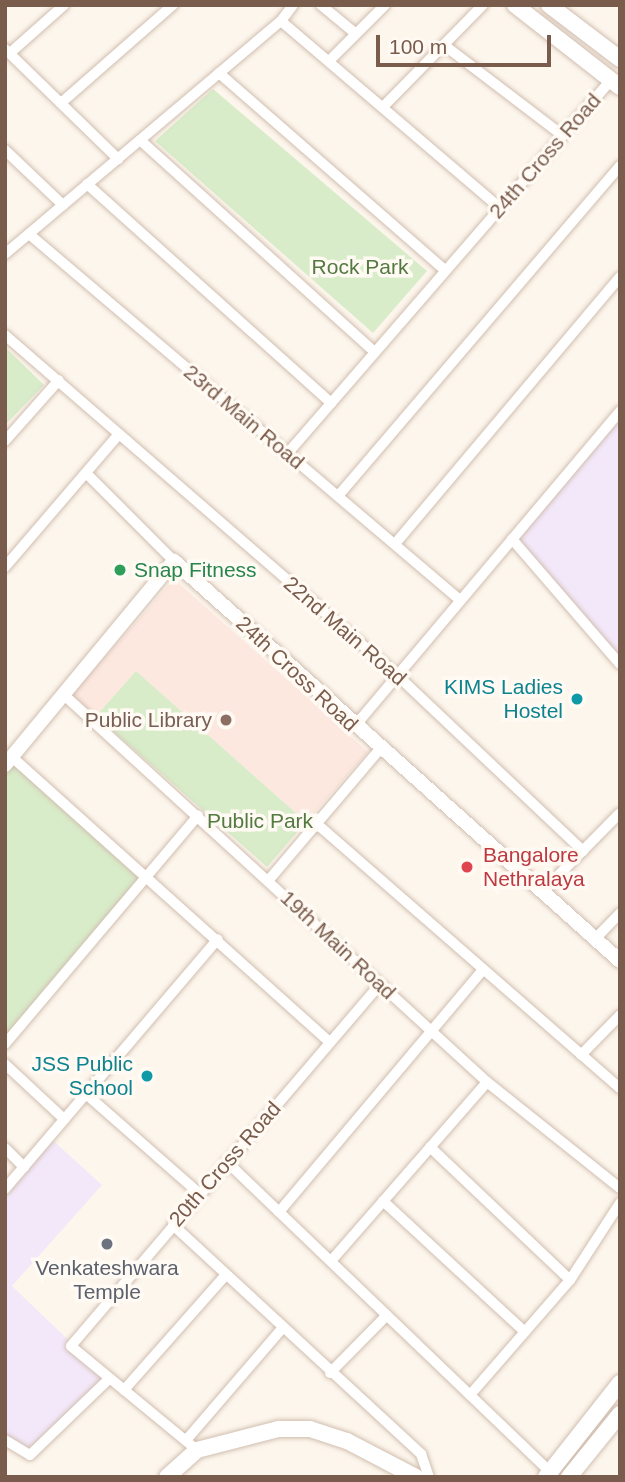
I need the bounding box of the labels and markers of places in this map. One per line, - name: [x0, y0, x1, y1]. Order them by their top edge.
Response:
- place label: Snap Fitness: [134, 557, 257, 583]
- marker: Snap Fitness: [112, 562, 128, 578]
- place label: KIMS Ladies Hostel: [444, 674, 563, 724]
- marker: KIMS Ladies Hostel: [569, 691, 585, 707]
- place label: Public Library: [85, 707, 212, 733]
- marker: Public Library: [218, 712, 234, 728]
- place label: Bangalore Nethralaya: [483, 842, 585, 892]
- marker: Bangalore Nethralaya: [457, 857, 477, 877]
- place label: JSS Public School: [31, 1051, 133, 1101]
- marker: JSS Public School: [139, 1068, 155, 1084]
- marker: Venkateshwara Temple: [99, 1236, 115, 1252]
- place label: Venkateshwara Temple: [35, 1255, 179, 1305]

